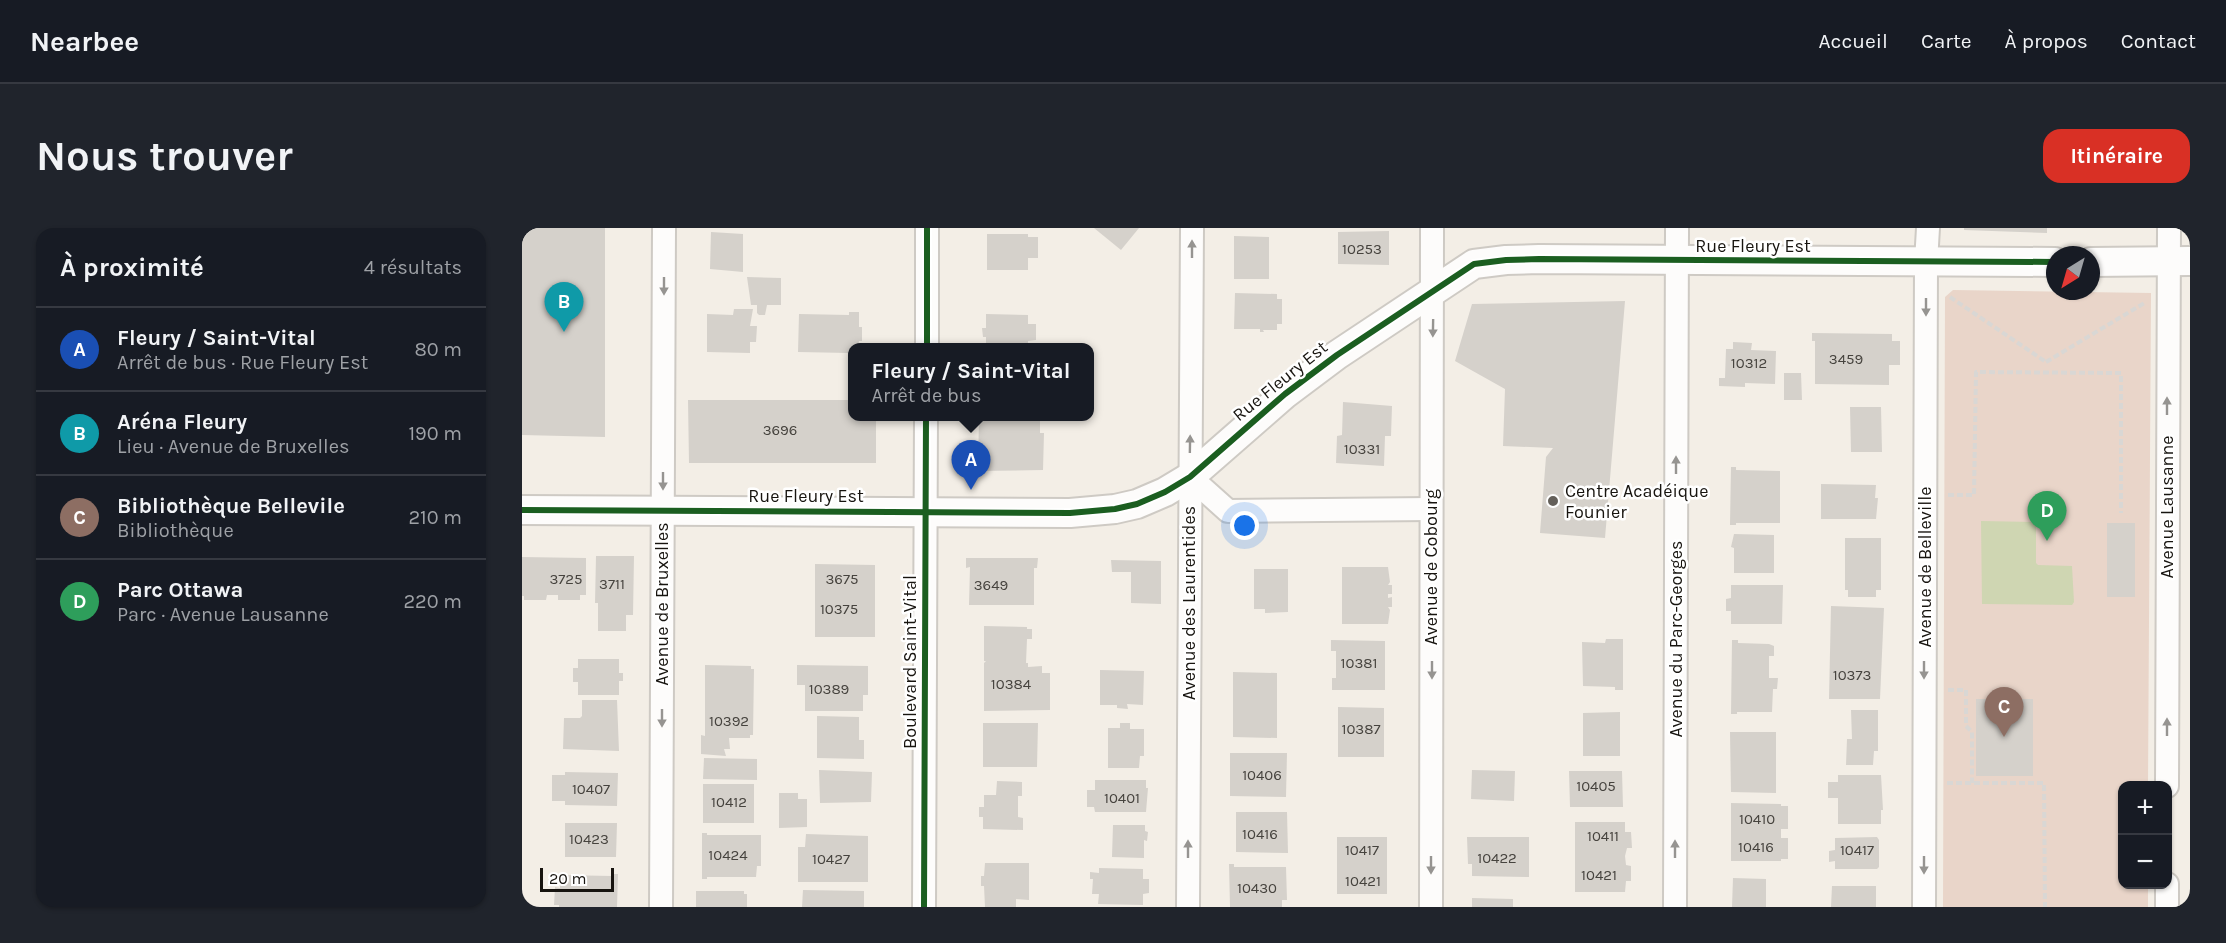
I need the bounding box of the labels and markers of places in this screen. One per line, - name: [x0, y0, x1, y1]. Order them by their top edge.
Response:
- pin: B: [544, 282, 584, 332]
- pin: A: [952, 440, 990, 490]
- place label: Centre Acadéique Founier: [1565, 480, 1708, 523]
- pin: D: [2028, 492, 2066, 541]
- marker: Centre Acadéique Founier: [1546, 494, 1560, 508]
- pin: C: [1984, 688, 2024, 737]

